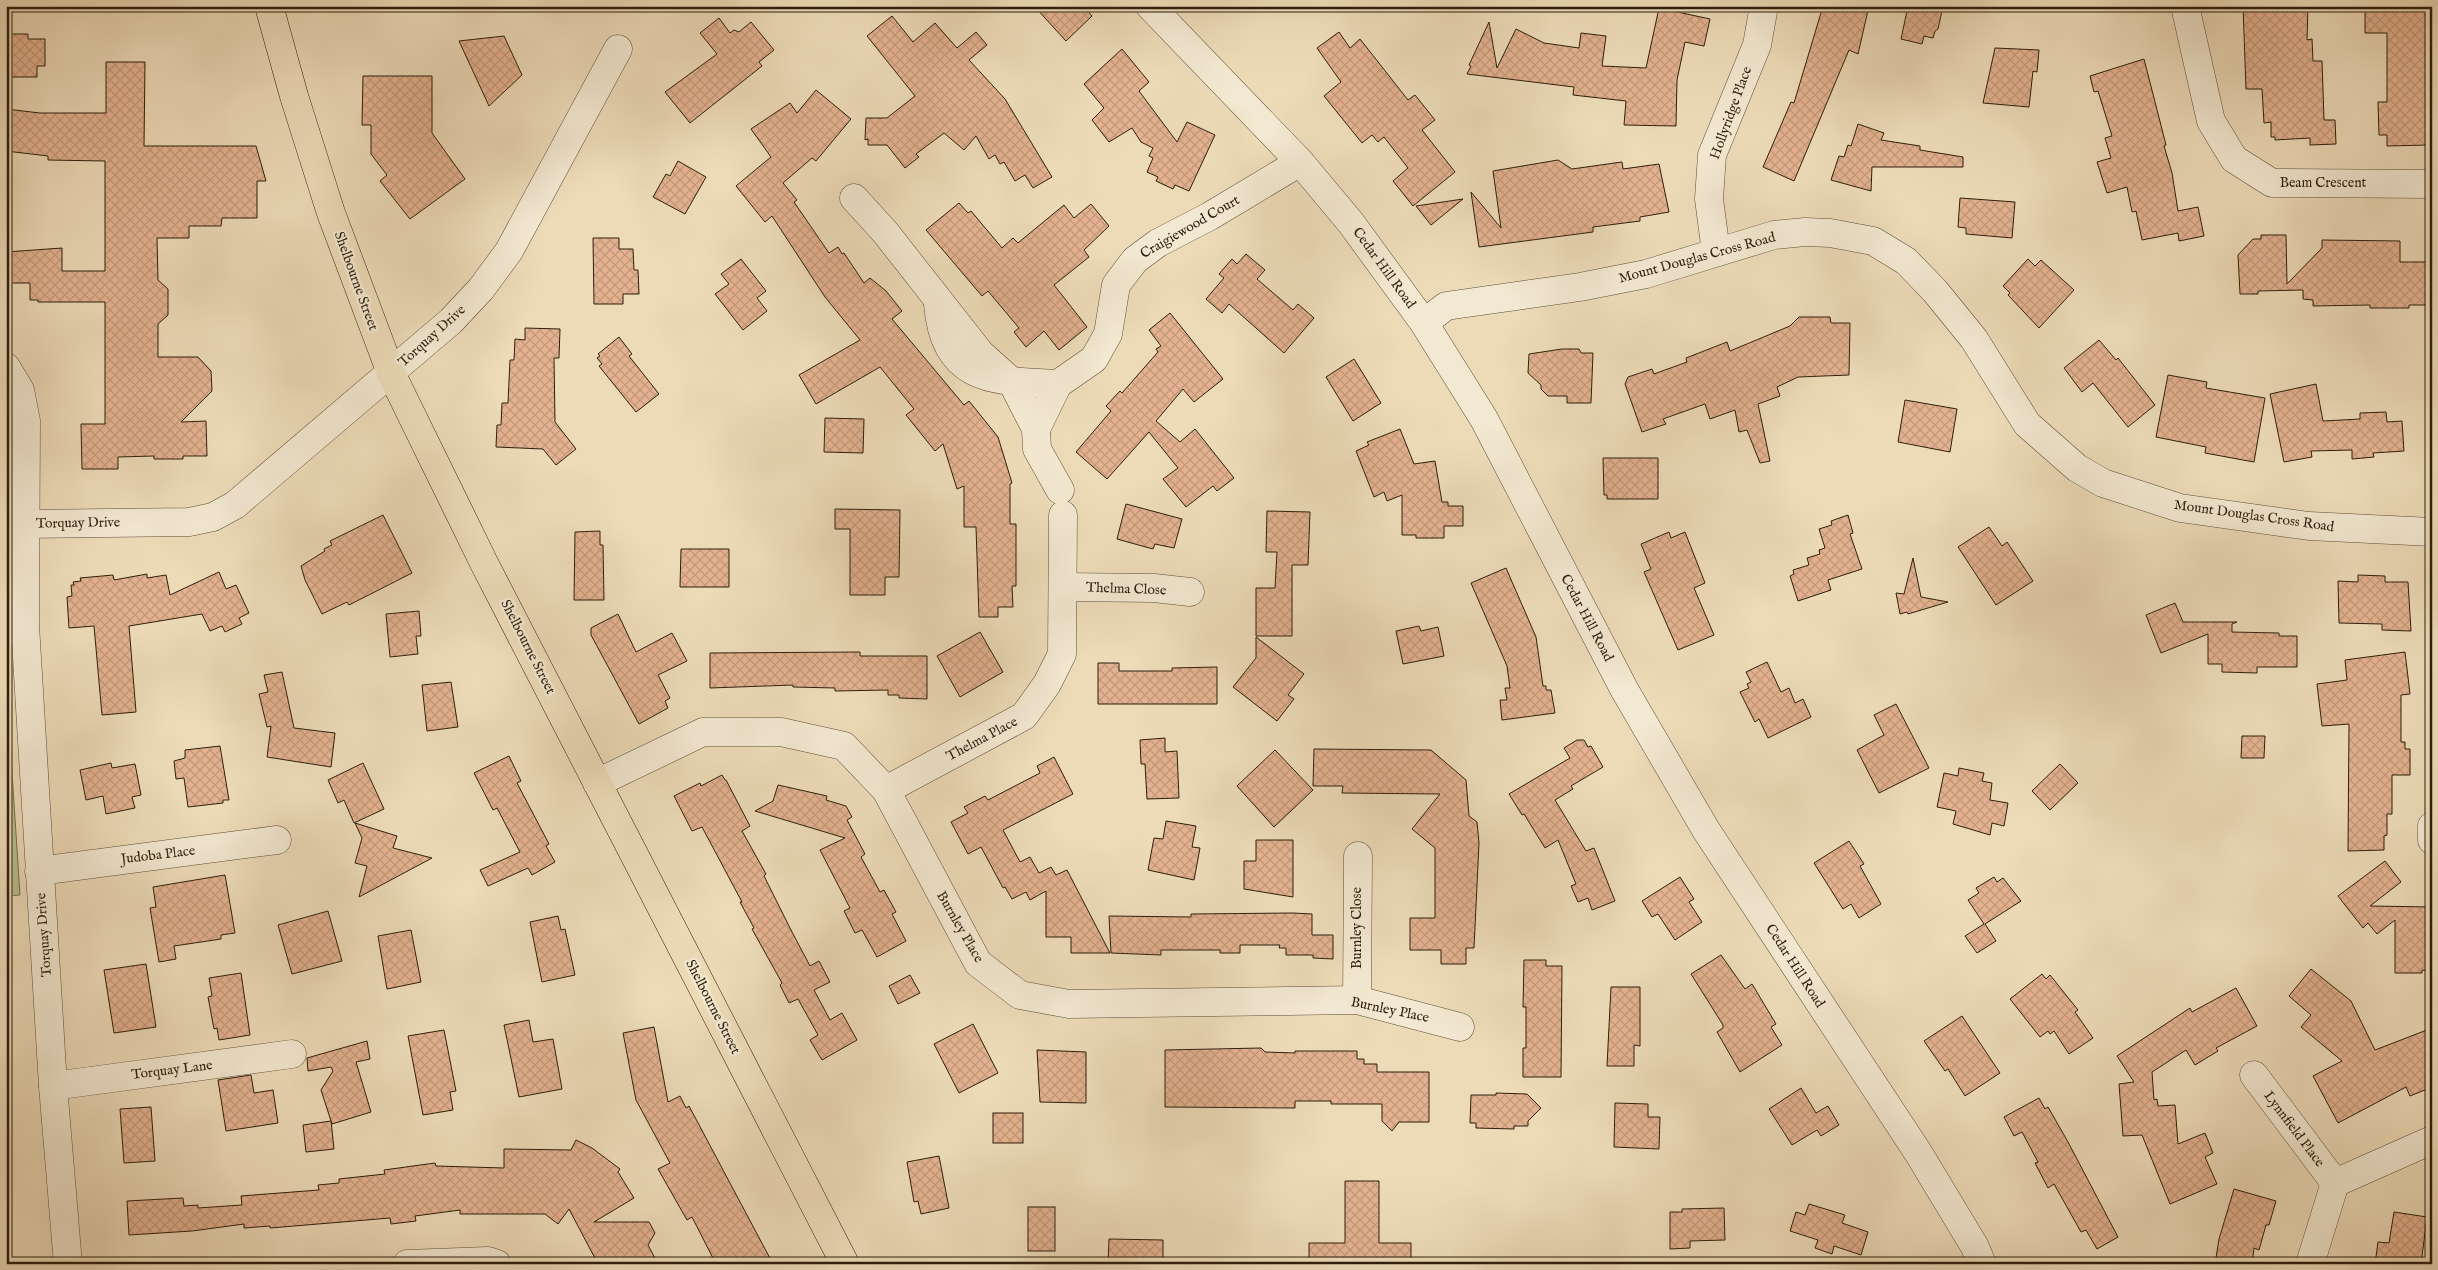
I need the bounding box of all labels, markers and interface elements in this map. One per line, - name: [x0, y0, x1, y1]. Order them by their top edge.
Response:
- street label: Hollyridge Place: [1706, 64, 1756, 162]
- street label: Beam Crescent: [2280, 174, 2367, 192]
- street label: Craigiewood Court: [1137, 191, 1243, 263]
- street label: Cedar Hill Road: [1348, 224, 1420, 313]
- street label: Mount Douglas Cross Road: [1617, 228, 1778, 288]
- street label: Shelbourne Street: [330, 229, 382, 333]
- street label: Torquay Drive: [395, 301, 470, 371]
- street label: Mount Douglas Cross Road: [2173, 496, 2336, 536]
- street label: Torquay Drive: [36, 513, 121, 533]
- street label: Cedar Hill Road: [1556, 571, 1618, 665]
- street label: Thelma Close: [1085, 579, 1167, 599]
- street label: Shelbourne Street: [496, 597, 560, 698]
- street label: Thelma Place: [943, 712, 1021, 765]
- street label: Judoba Place: [118, 841, 197, 869]
- street label: Burnley Close: [1348, 886, 1366, 969]
- street label: Burnley Place: [932, 888, 988, 966]
- street label: Torquay Drive: [32, 892, 56, 978]
- street label: Cedar Hill Road: [1761, 921, 1829, 1012]
- street label: Shelbourne Street: [681, 957, 745, 1058]
- street label: Burnley Place: [1349, 993, 1431, 1027]
- street label: Torquay Lane: [130, 1056, 214, 1084]
- street label: Lynnfield Place: [2259, 1087, 2329, 1171]

